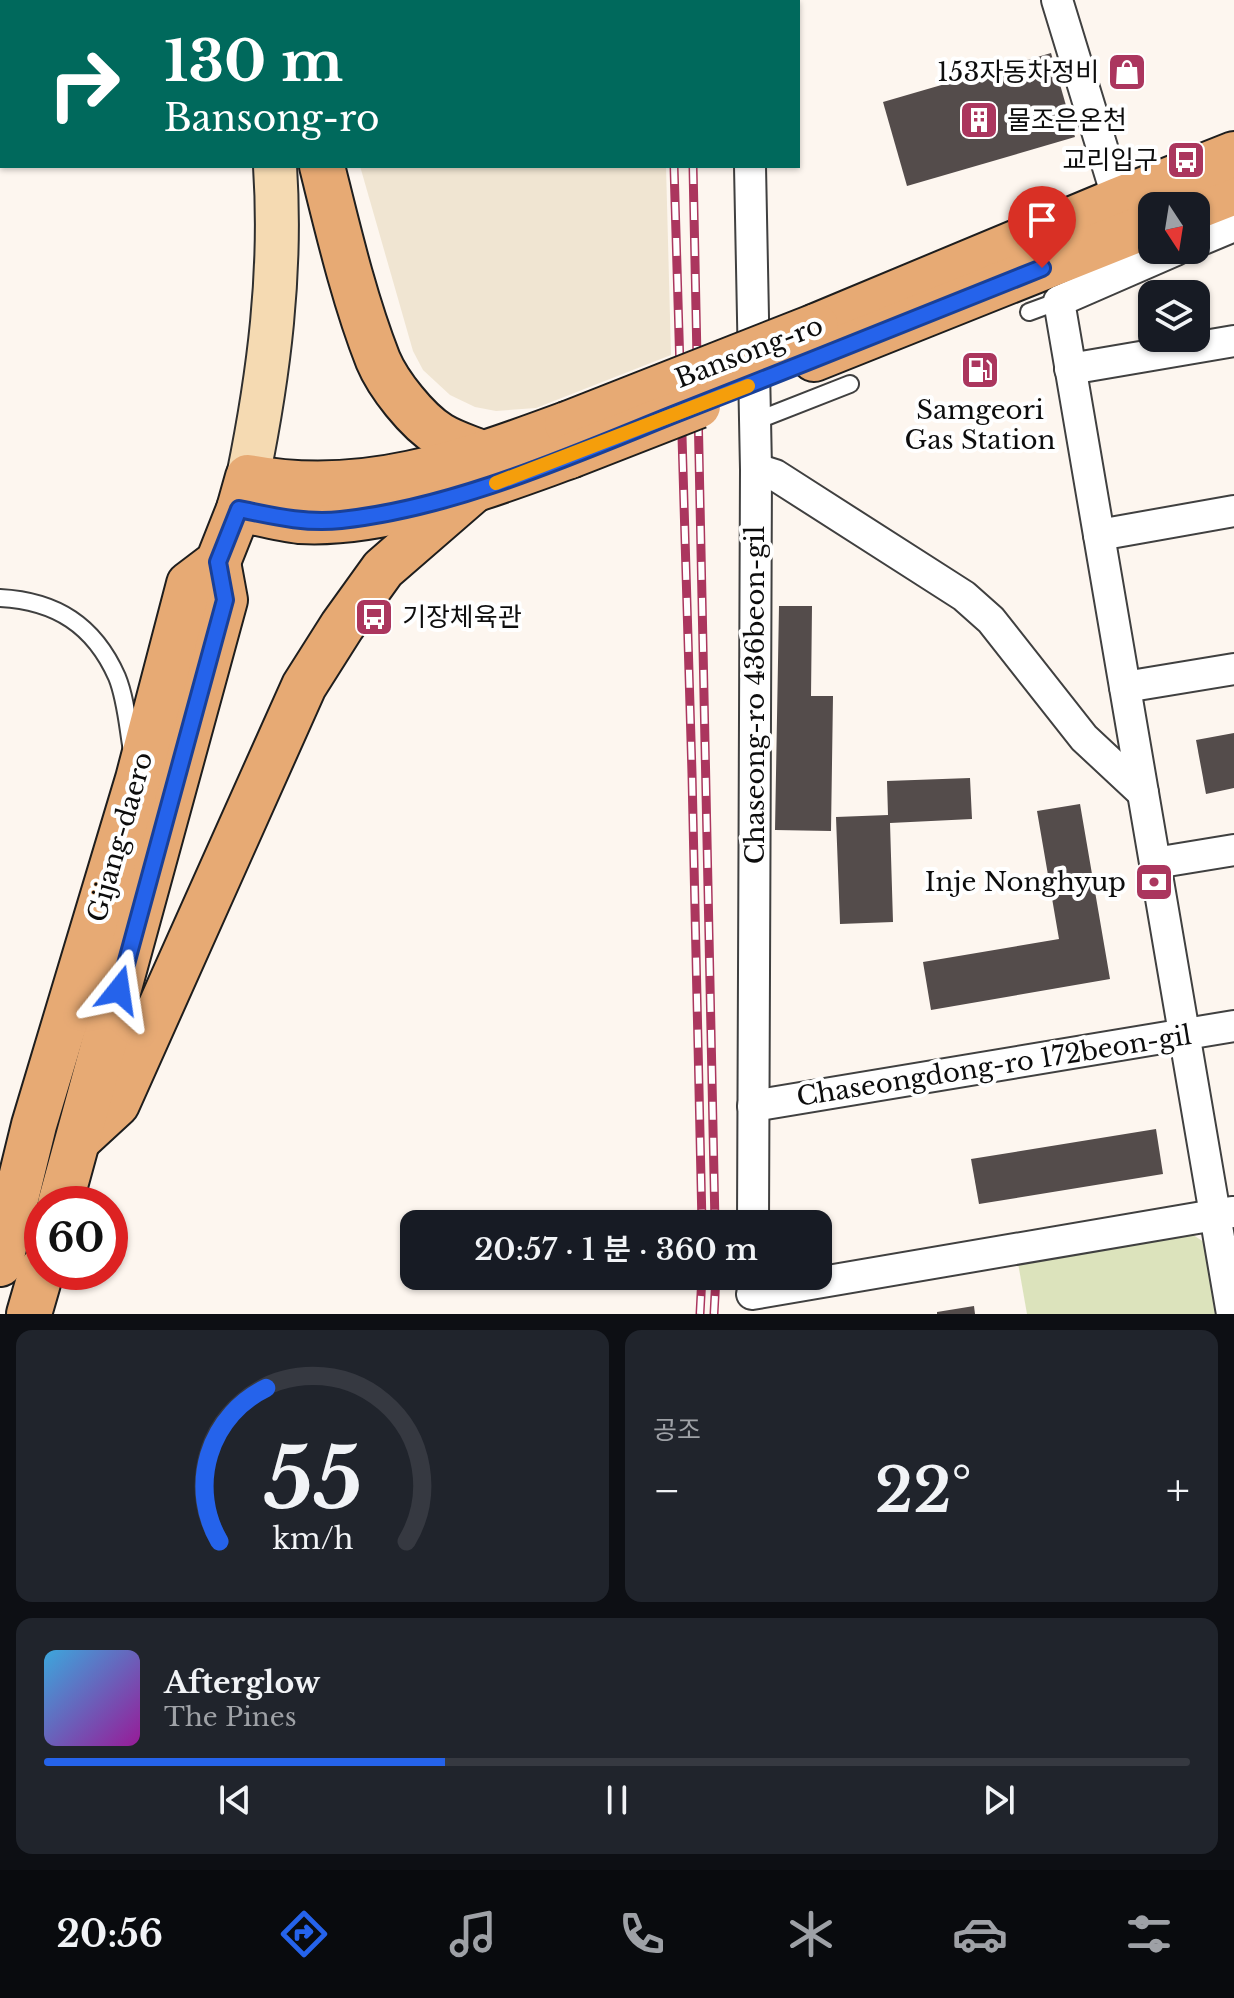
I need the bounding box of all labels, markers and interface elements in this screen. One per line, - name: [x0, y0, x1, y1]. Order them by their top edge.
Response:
- text: 130 m: [164, 27, 343, 96]
- icon: right: [32, 32, 136, 136]
- shop icon: 153자동차정비: [1106, 51, 1148, 93]
- place label: 153자동차정비: [937, 56, 1099, 88]
- text: Bansong-ro: [164, 96, 380, 141]
- building icon: 물조은온천: [958, 99, 1000, 141]
- place label: 물조은온천: [1007, 104, 1127, 136]
- bus stop icon: 교리입구: [1165, 139, 1207, 181]
- place label: 교리입구: [1062, 144, 1158, 176]
- pin: [1008, 186, 1076, 268]
- north arrow: [1138, 192, 1210, 264]
- map controls: [1138, 192, 1210, 352]
- icon: arrive: [1020, 198, 1064, 242]
- button: layers: [1138, 280, 1210, 352]
- street label: Bansong-ro: [671, 309, 827, 395]
- fuel station icon: Samgeori Gas Station: [959, 349, 1001, 391]
- place label: Samgeori Gas Station: [905, 394, 1055, 456]
- street label: Chaseong-ro 436beon-gil: [739, 526, 771, 864]
- bus stop icon: 기장체육관: [353, 596, 395, 638]
- place label: 기장체육관: [402, 601, 522, 633]
- street label: Gijang-daero: [80, 748, 160, 926]
- bank icon: Inje Nonghyup: [1133, 861, 1175, 903]
- place label: Inje Nonghyup: [925, 866, 1126, 898]
- position arrow: [77, 948, 161, 1032]
- street label: Chaseongdong-ro 172beon-gil: [794, 1019, 1194, 1113]
- speed limit sign: 60: [24, 1186, 128, 1290]
- text: 20:57 · 1 분 · 360 m: [474, 1231, 758, 1268]
- text: 공조: [653, 1414, 701, 1446]
- text: 55: [263, 1427, 362, 1530]
- text: 22°: [875, 1454, 972, 1528]
- text: −: [653, 1463, 681, 1518]
- text: +: [1166, 1463, 1190, 1518]
- text: km/h: [272, 1521, 353, 1557]
- text: Afterglow: [164, 1664, 320, 1701]
- text: The Pines: [164, 1701, 296, 1733]
- icon: previous: [213, 1778, 257, 1822]
- icon: pause: [595, 1778, 639, 1822]
- icon: next: [977, 1778, 1021, 1822]
- icon: directions: [276, 1906, 332, 1962]
- icon: music: [445, 1906, 501, 1962]
- icon: phone: [614, 1906, 670, 1962]
- icon: climate: [783, 1906, 839, 1962]
- icon: car: [952, 1906, 1008, 1962]
- icon: filters: [1121, 1906, 1177, 1962]
- text: 20:56: [57, 1912, 163, 1957]

